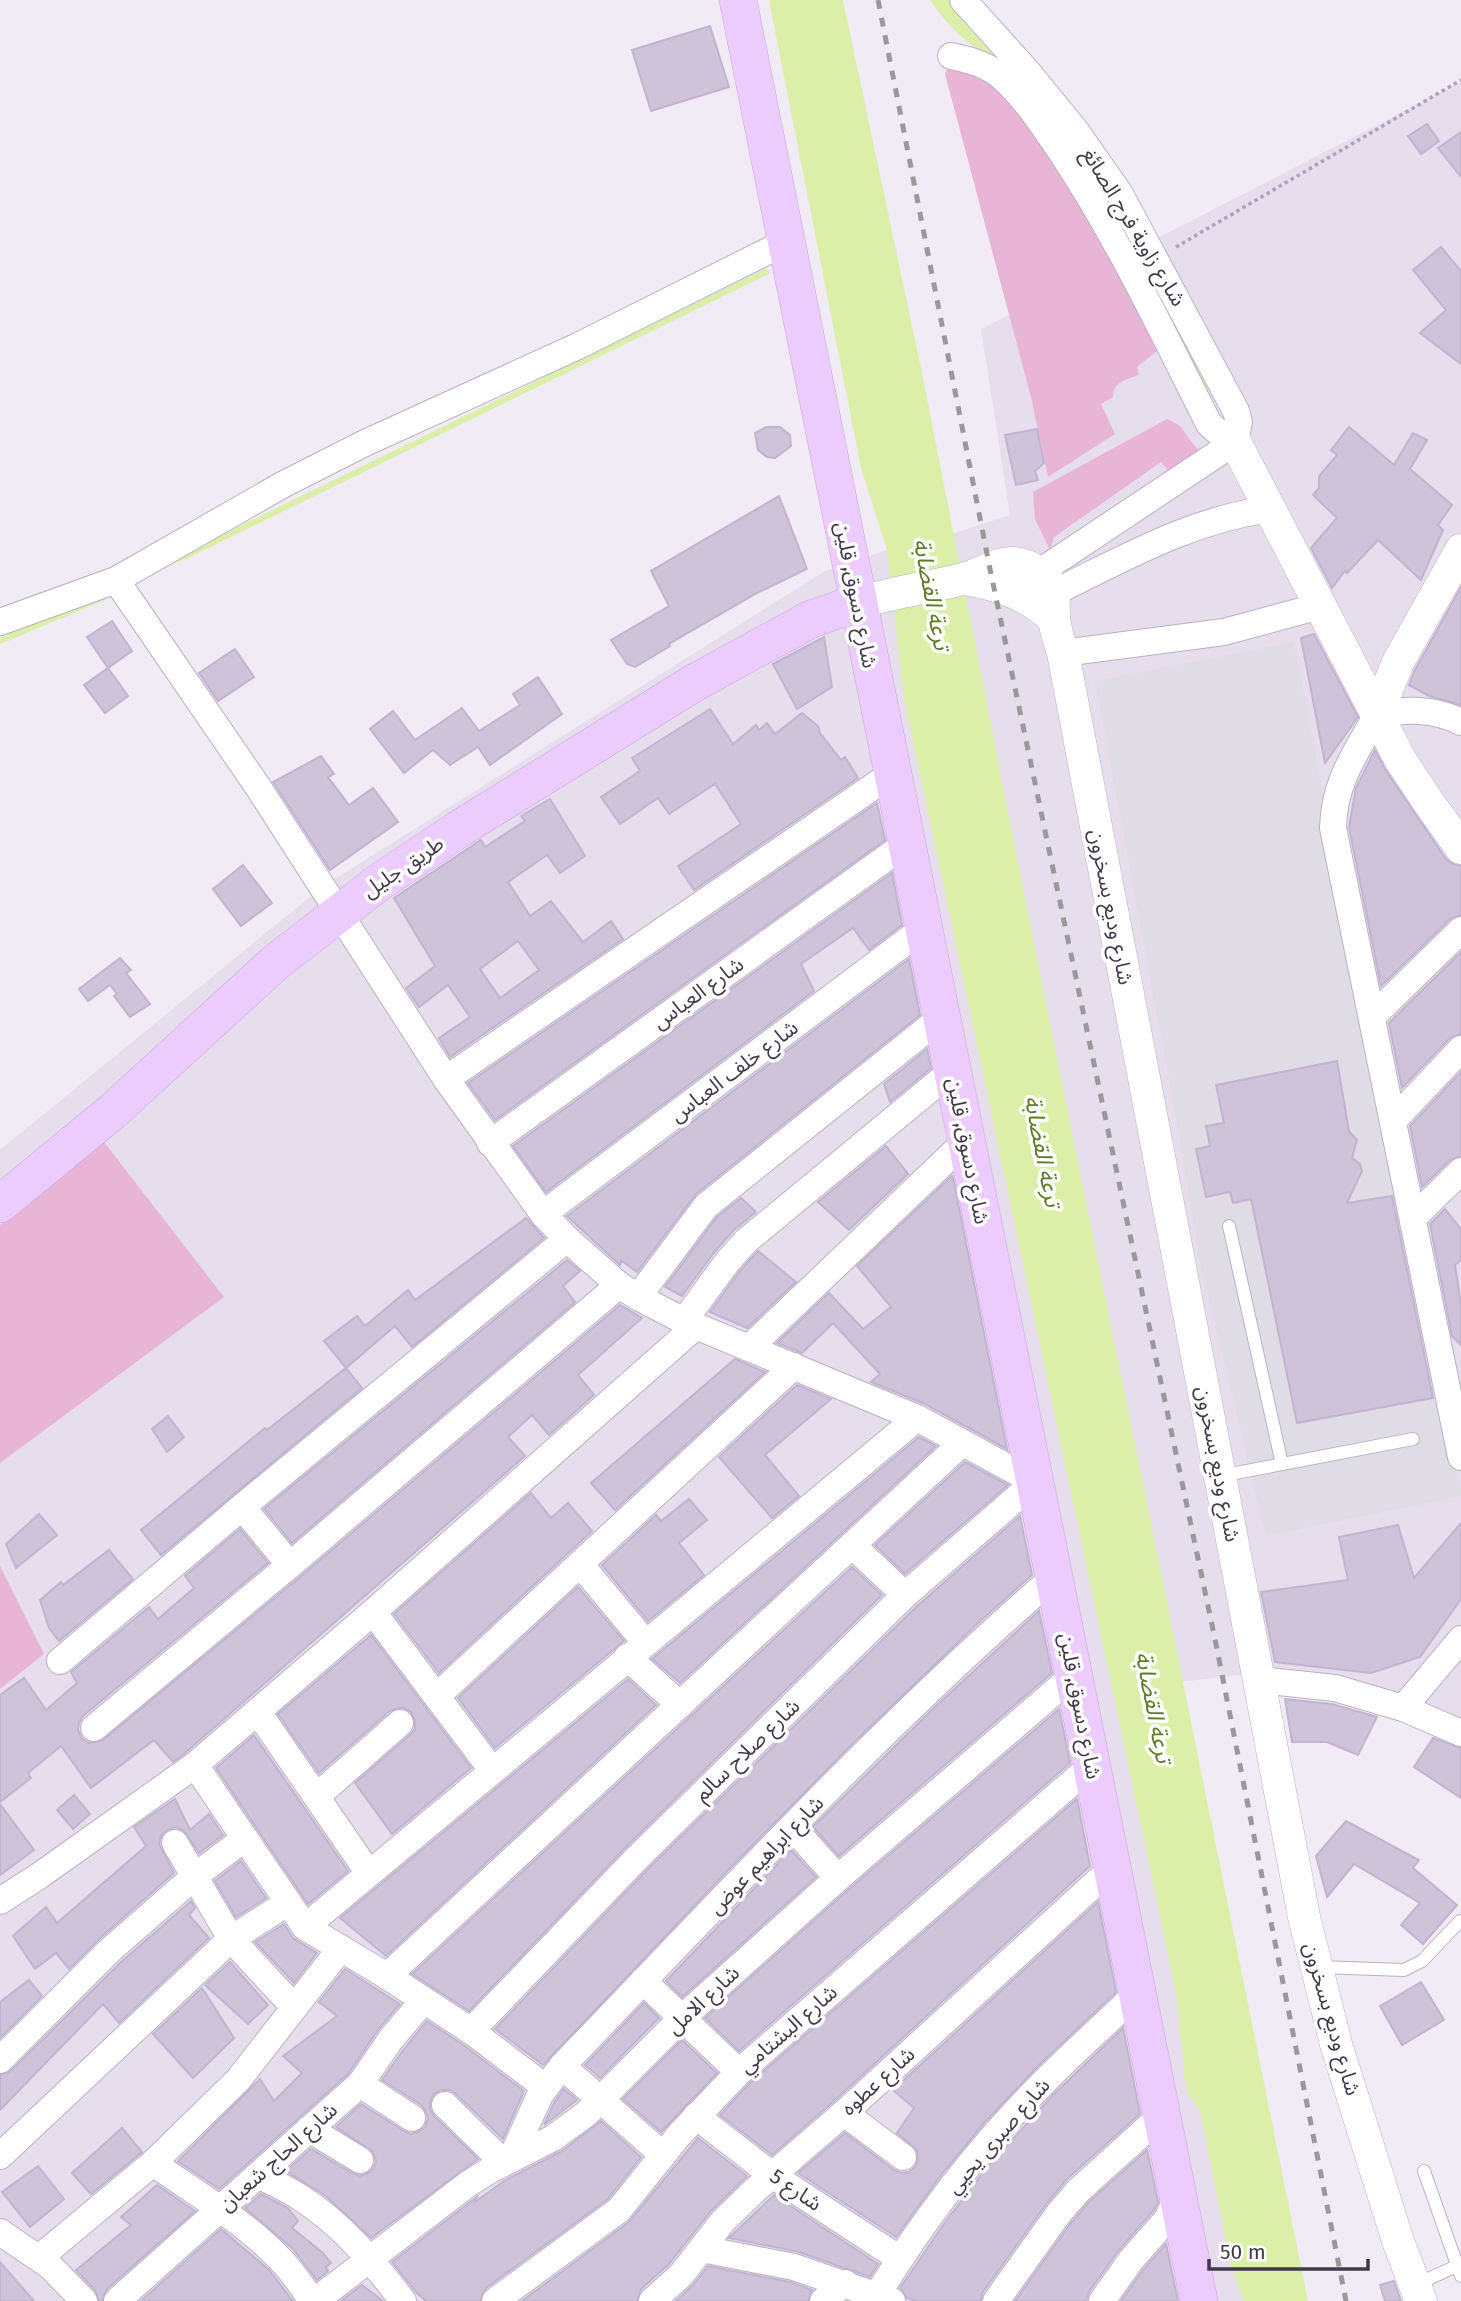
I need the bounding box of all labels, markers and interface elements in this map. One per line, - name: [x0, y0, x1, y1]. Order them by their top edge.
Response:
- street label: شارع زاوية فرج الصائغ: [1075, 143, 1192, 312]
- street label: شارع دسوق, قلين: [827, 520, 883, 671]
- water label: ترعة القضابة: [907, 536, 957, 655]
- street label: شارع وديع بسخرون: [1081, 827, 1139, 987]
- street label: طريق جليل: [357, 830, 449, 904]
- street label: شارع العباس: [647, 951, 750, 1036]
- street label: شارع خلف العباس: [665, 1014, 804, 1129]
- street label: شارع دسوق, قلين: [939, 1076, 995, 1227]
- water label: ترعة القضابة: [1018, 1093, 1068, 1212]
- street label: شارع وديع بسخرون: [1188, 1384, 1246, 1544]
- street label: شارع دسوق, قلين: [1051, 1631, 1107, 1782]
- water label: ترعة القضابة: [1129, 1649, 1179, 1768]
- street label: شارع صلاح سالم: [689, 1693, 807, 1808]
- street label: شارع ابراهيم عوض: [703, 1790, 831, 1921]
- street label: شارع وديع بسخرون: [1296, 1940, 1366, 2099]
- street label: شارع الامل: [661, 1960, 746, 2042]
- street label: شارع البشتامي: [733, 1979, 845, 2081]
- street label: شارع عطوه: [836, 2041, 922, 2122]
- street label: شارع صبرى يحيي: [940, 2073, 1058, 2201]
- street label: شارع الحاج شعبان: [213, 2097, 344, 2219]
- street label: شارع 5: [764, 2163, 827, 2218]
- scale bar: [1209, 2228, 1368, 2272]
- text: 50 m: [1220, 2239, 1266, 2265]

